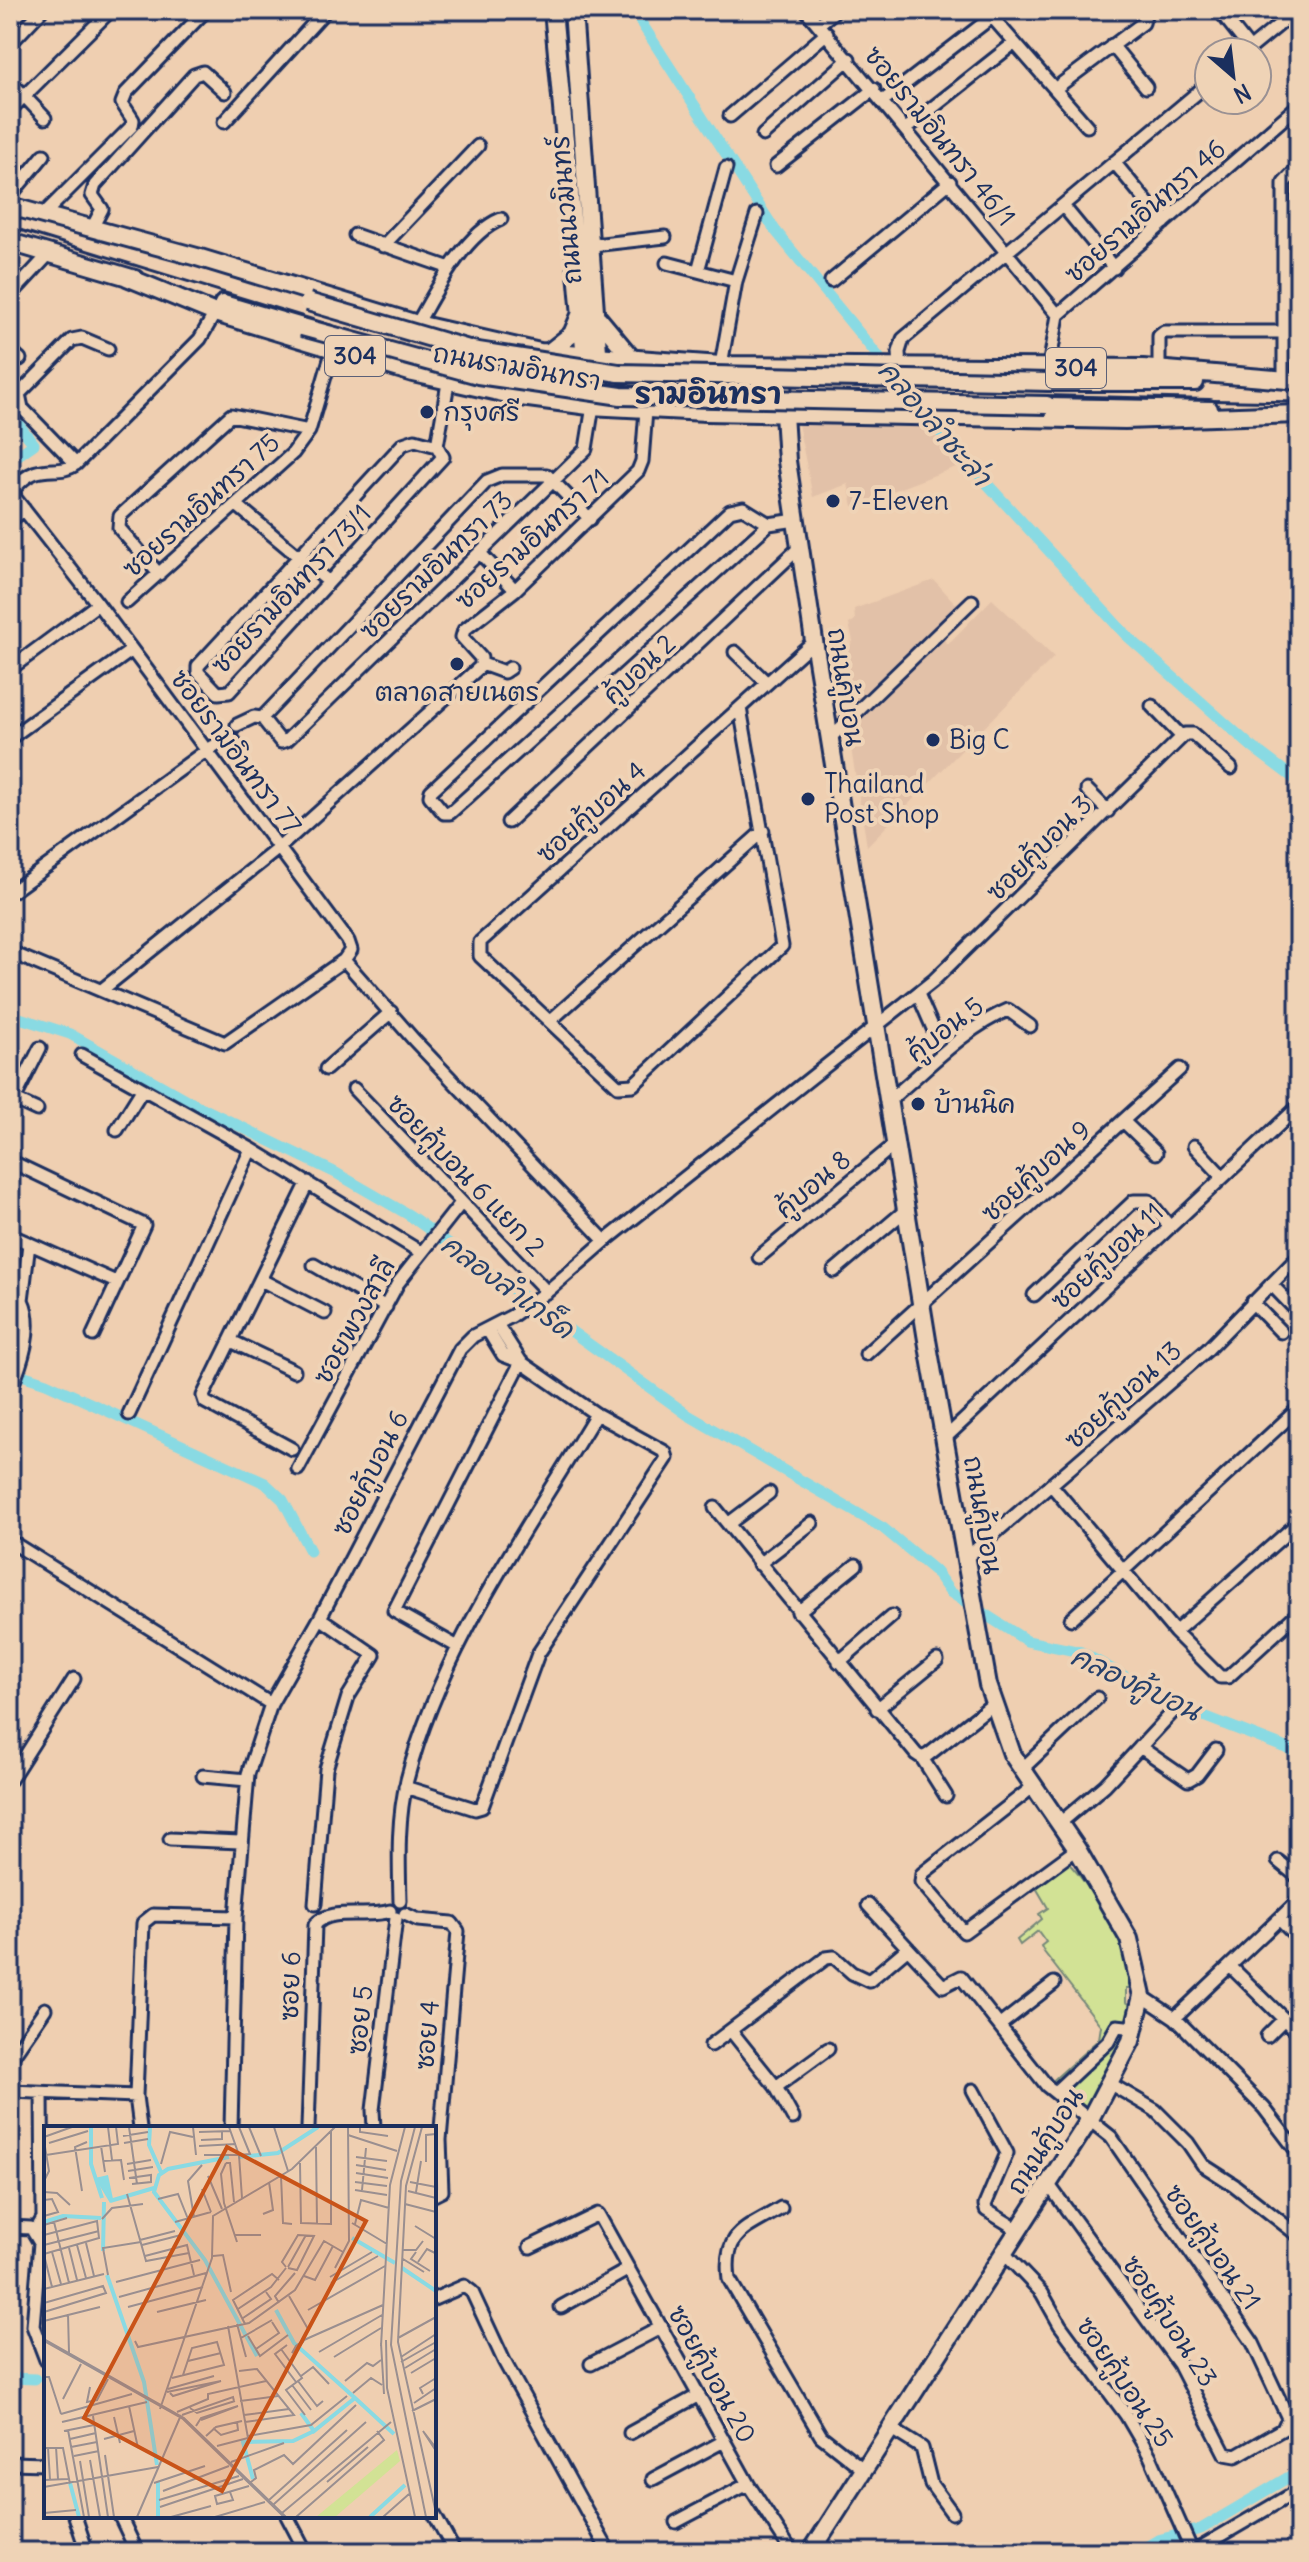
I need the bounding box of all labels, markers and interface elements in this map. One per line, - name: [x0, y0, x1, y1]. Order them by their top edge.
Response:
- north arrow: [1193, 36, 1273, 116]
- street label: ซอยรามอินทรา 46/1: [858, 39, 1023, 232]
- text: N: [1229, 78, 1256, 110]
- street label: ซอยรามอินทรา 46: [1057, 132, 1232, 290]
- street label: ถนนนวมินทร์: [543, 134, 588, 286]
- road number: 304: [325, 336, 385, 376]
- street label: ถนนรามอินทรา: [431, 336, 604, 397]
- road number: 304: [1046, 348, 1106, 388]
- water label: คลองลำชะล่า: [871, 353, 1000, 495]
- district label: รามอินทรา: [635, 374, 781, 412]
- place label: กรุงศรี: [443, 395, 519, 431]
- marker: กรุงศรี: [418, 403, 436, 421]
- street label: ซอยรามอินทรา 75: [115, 425, 286, 584]
- street label: ซอยรามอินทรา 71: [448, 461, 615, 616]
- street label: ซอยรามอินทรา 73: [352, 483, 519, 646]
- place label: 7-Eleven: [849, 484, 949, 517]
- marker: 7-Eleven: [824, 492, 842, 510]
- street label: ซอยรามอินทรา 73/1: [204, 497, 378, 680]
- street label: ถนนคู้บอน: [818, 625, 872, 749]
- street label: คู้บอน 2: [595, 627, 684, 713]
- marker: ตลาดสายเนตร: [448, 655, 466, 673]
- street label: ซอยรามอินทรา 77: [164, 663, 309, 841]
- place label: ตลาดสายเนตร: [375, 675, 539, 708]
- place label: Big C: [949, 723, 1010, 756]
- marker: Big C: [924, 731, 942, 749]
- street label: ซอยคู้บอน 4: [529, 754, 654, 872]
- place label: Thailand Post Shop: [824, 767, 939, 830]
- street label: ซอยคู้บอน 3: [979, 788, 1100, 909]
- marker: Thailand Post Shop: [799, 790, 817, 808]
- street label: คู้บอน 5: [900, 989, 992, 1071]
- street label: ซอยคู้บอน 6 แยก 2: [378, 1087, 552, 1265]
- place label: บ้านนิค: [934, 1087, 1015, 1120]
- marker: บ้านนิค: [909, 1095, 927, 1113]
- street label: ซอยคู้บอน 9: [974, 1113, 1099, 1231]
- street label: คู้บอน 8: [768, 1143, 859, 1227]
- street label: ซอยคู้บอน 11: [1044, 1195, 1172, 1318]
- water label: คลองลำเกร็ด: [435, 1226, 583, 1347]
- street label: ซอยพวงสาลี: [305, 1252, 402, 1390]
- street label: ซอยคู้บอน 13: [1057, 1333, 1190, 1458]
- street label: ซอยคู้บอน 6: [324, 1405, 418, 1542]
- street label: ถนนคู้บอน: [954, 1453, 1010, 1577]
- water label: คลองคู้บอน: [1064, 1637, 1208, 1732]
- street label: ซอย 6: [272, 1951, 307, 2021]
- street label: ซอย 5: [339, 1984, 380, 2056]
- street label: ซอย 4: [407, 1999, 446, 2071]
- street label: ถนนคู้บอน: [999, 2081, 1093, 2202]
- inset map: [44, 2126, 436, 2518]
- street label: ซอยคู้บอน 21: [1156, 2178, 1269, 2318]
- street label: ซอยคู้บอน 23: [1113, 2249, 1225, 2394]
- street label: ซอยคู้บอน 20: [658, 2299, 764, 2450]
- street label: ซอยคู้บอน 25: [1067, 2310, 1181, 2455]

